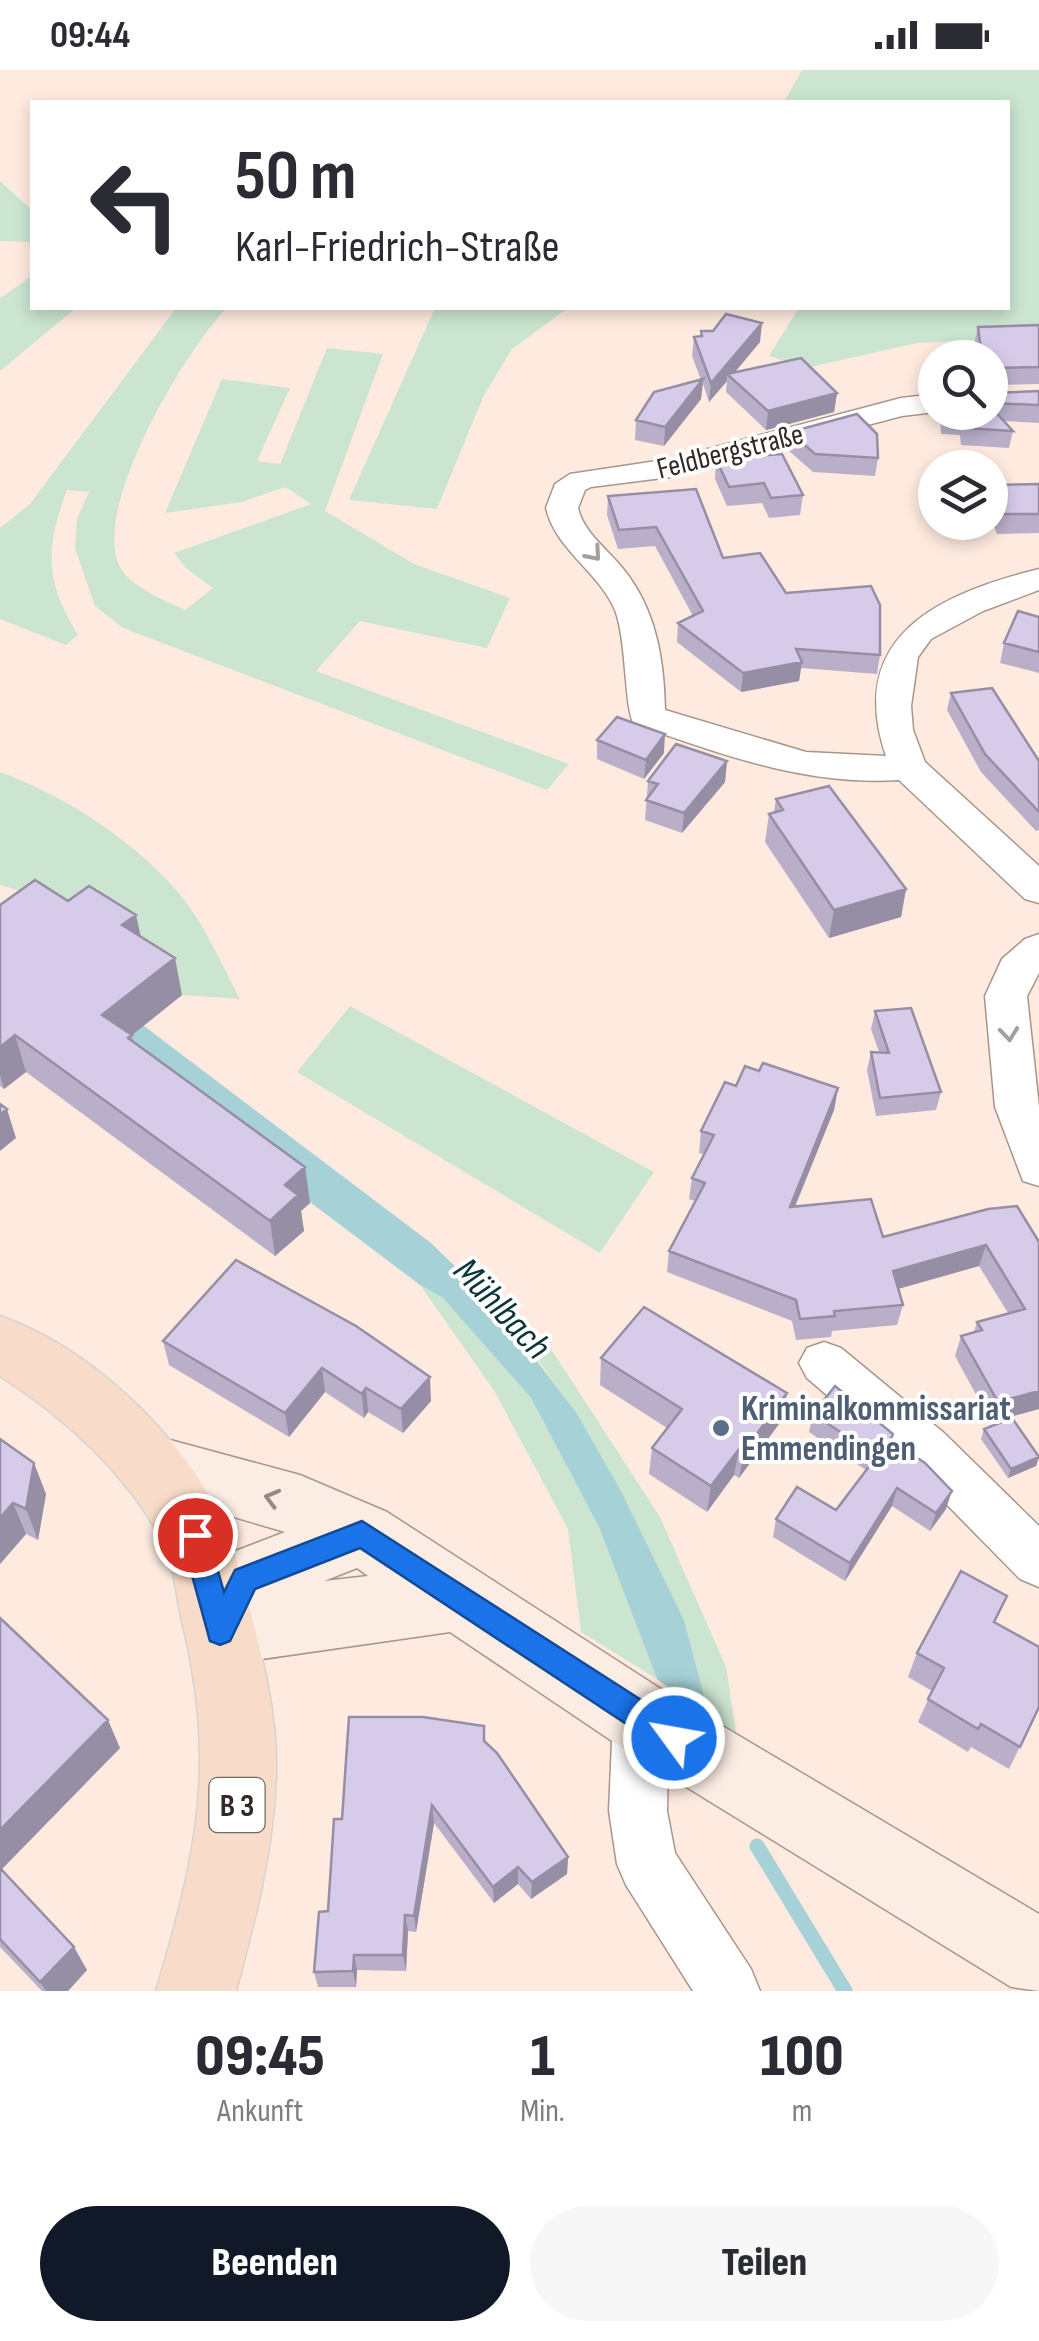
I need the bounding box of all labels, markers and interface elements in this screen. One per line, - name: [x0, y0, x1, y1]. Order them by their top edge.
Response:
- text: 09:44: [50, 13, 130, 58]
- text: 50 m: [235, 135, 356, 219]
- icon: left: [70, 140, 200, 270]
- text: Karl-Friedrich-Straße: [235, 220, 560, 275]
- map controls: [918, 340, 1008, 540]
- button: search: [918, 340, 1008, 430]
- street label: Feldbergstraße: [653, 416, 807, 488]
- button: layers: [918, 450, 1008, 540]
- one-way arrow: [583, 542, 601, 561]
- one-way arrow: [998, 1027, 1020, 1043]
- water label: Mühlbach: [444, 1249, 560, 1369]
- place label: Kriminalkommissariat Emmendingen: [741, 1388, 1011, 1471]
- marker: Kriminalkommissariat Emmendingen: [710, 1417, 732, 1439]
- one-way arrow: [264, 1489, 281, 1510]
- pin: [153, 1493, 238, 1578]
- icon: arrive: [168, 1508, 223, 1563]
- position arrow: [622, 1686, 726, 1790]
- road number: B 3: [210, 1778, 264, 1832]
- text: 09:45: [195, 2021, 325, 2093]
- text: 1: [530, 2021, 555, 2093]
- text: 100: [760, 2021, 844, 2093]
- text: Ankunft: [217, 2092, 303, 2131]
- text: Min.: [520, 2092, 565, 2131]
- text: m: [792, 2092, 812, 2131]
- button: Beenden: [40, 2206, 510, 2321]
- button: Teilen: [530, 2206, 999, 2321]

